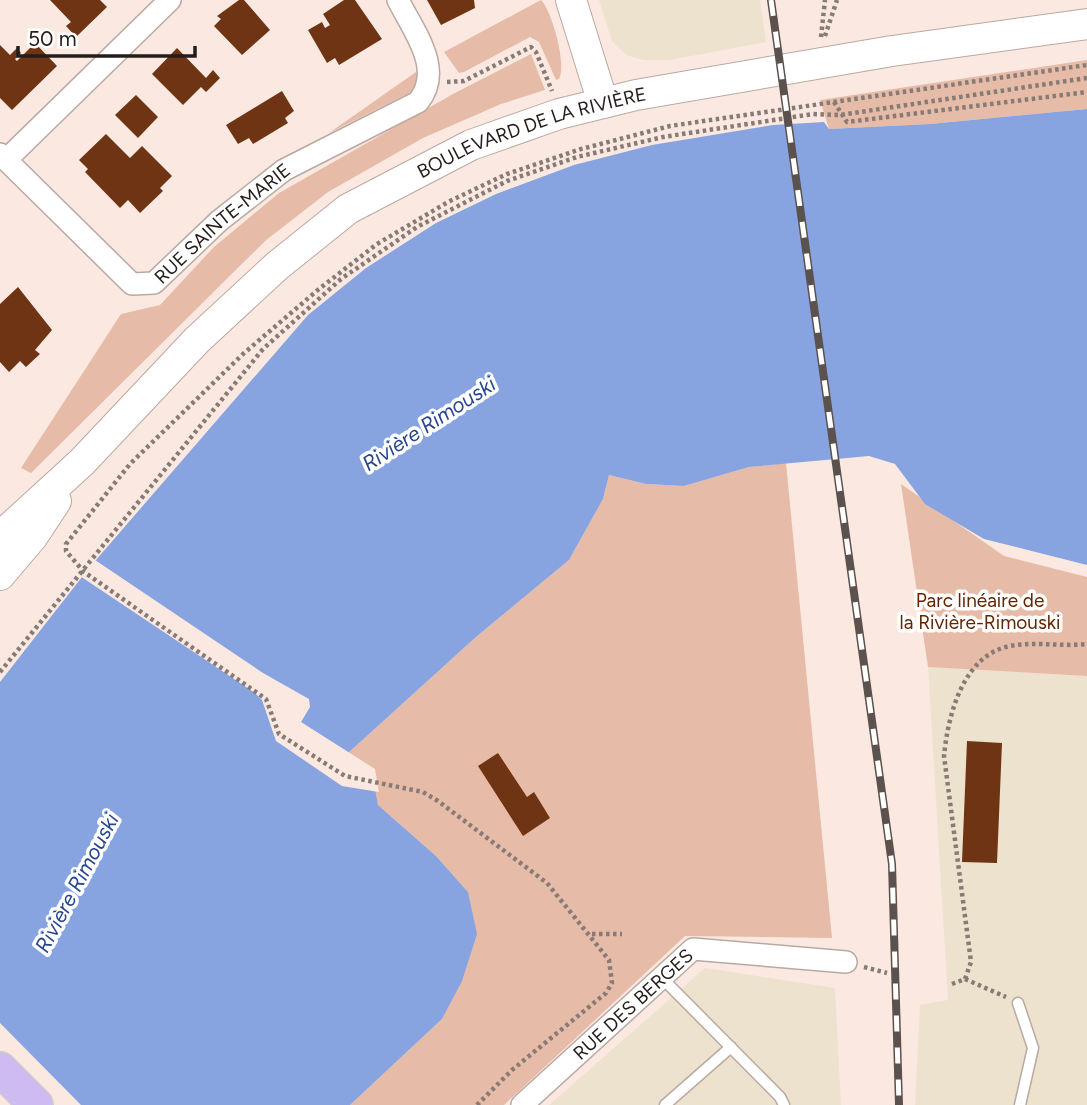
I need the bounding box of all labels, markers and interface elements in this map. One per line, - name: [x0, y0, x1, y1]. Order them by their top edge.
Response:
- scale bar: [18, 14, 194, 58]
- text: 50 m: [28, 26, 77, 51]
- street label: BOULEVARD DE LA RIVIÈRE: [413, 82, 648, 183]
- street label: RUE SAINTE-MARIE: [150, 159, 295, 289]
- water label: Rivière Rimouski: [357, 371, 500, 476]
- park label: Parc linéaire de la Rivière-Rimouski: [900, 589, 1060, 634]
- water label: Rivière Rimouski: [29, 809, 124, 957]
- street label: RUE DES BERGES: [568, 944, 698, 1065]

